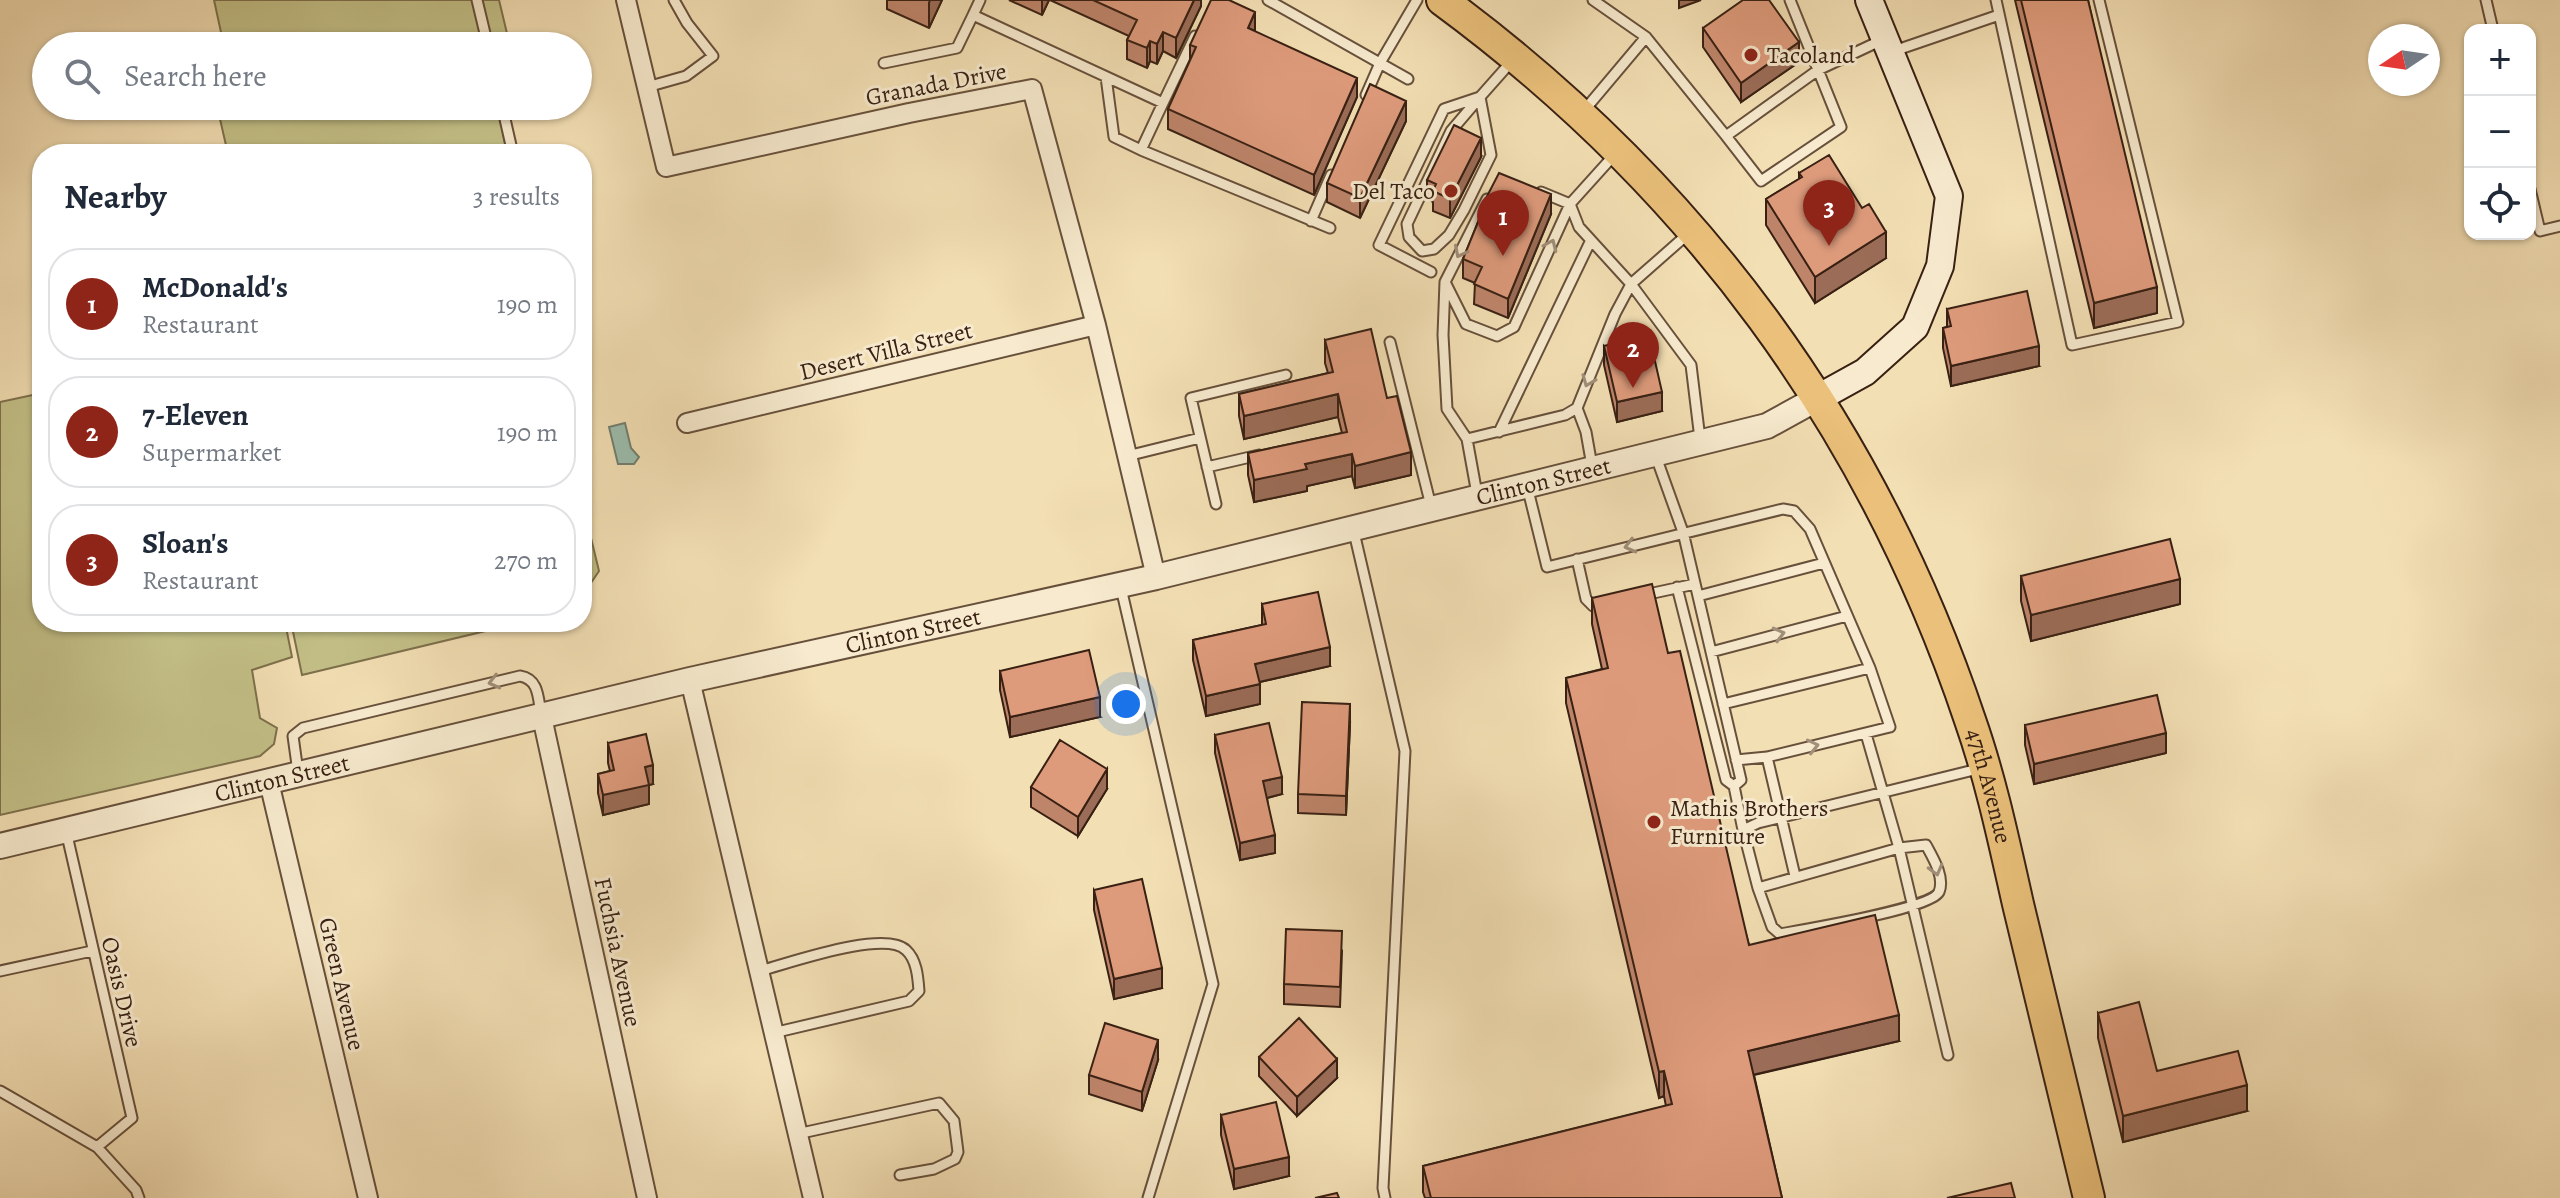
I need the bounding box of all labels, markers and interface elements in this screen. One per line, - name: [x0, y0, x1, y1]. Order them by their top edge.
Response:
- north arrow: [2368, 24, 2440, 96]
- map controls: [2464, 24, 2536, 240]
- button: +: [2464, 24, 2536, 96]
- search box: [32, 32, 592, 120]
- place label: Tacoland: [1767, 39, 1855, 71]
- marker: Tacoland: [1742, 46, 1760, 64]
- icon: search: [60, 54, 104, 98]
- street label: Granada Drive: [863, 55, 1009, 113]
- text: Search here: [124, 56, 267, 96]
- button: −: [2464, 96, 2536, 168]
- button: locate: [2464, 168, 2536, 240]
- text: Nearby: [64, 173, 167, 220]
- place label: Del Taco: [1352, 175, 1435, 207]
- text: 3 results: [473, 179, 560, 214]
- pin: 3: [1803, 180, 1855, 246]
- marker: Del Taco: [1442, 182, 1460, 200]
- pin: 1: [1477, 190, 1529, 256]
- one-way arrow: [1541, 239, 1557, 253]
- one-way arrow: [1454, 244, 1470, 259]
- text: McDonald's: [142, 267, 288, 307]
- text: 1: [87, 287, 97, 322]
- text: 190 m: [497, 287, 558, 322]
- text: Restaurant: [142, 307, 259, 342]
- street label: Desert Villa Street: [796, 314, 976, 388]
- pin: 2: [1607, 322, 1659, 388]
- one-way arrow: [1581, 373, 1598, 387]
- text: 7-Eleven: [142, 395, 249, 435]
- text: 2: [86, 415, 98, 450]
- text: 190 m: [497, 415, 558, 450]
- text: Supermarket: [142, 435, 282, 470]
- street label: Clinton Street: [1473, 449, 1614, 513]
- text: Sloan's: [142, 523, 229, 563]
- one-way arrow: [1623, 536, 1637, 553]
- text: 3: [86, 543, 98, 578]
- text: 270 m: [494, 543, 558, 578]
- text: Restaurant: [142, 563, 259, 598]
- street label: Clinton Street: [842, 600, 984, 661]
- one-way arrow: [1772, 626, 1786, 643]
- one-way arrow: [488, 673, 502, 690]
- your location: [1106, 684, 1146, 724]
- street label: 47th Avenue: [1958, 724, 2020, 847]
- one-way arrow: [1806, 738, 1819, 755]
- street label: Clinton Street: [211, 746, 353, 810]
- place label: Mathis Brothers Furniture: [1670, 792, 1829, 852]
- marker: Mathis Brothers Furniture: [1645, 813, 1663, 831]
- one-way arrow: [1926, 862, 1943, 876]
- street label: Fuchsia Avenue: [587, 874, 649, 1030]
- street label: Green Avenue: [311, 914, 373, 1054]
- street label: Oasis Drive: [94, 934, 150, 1050]

